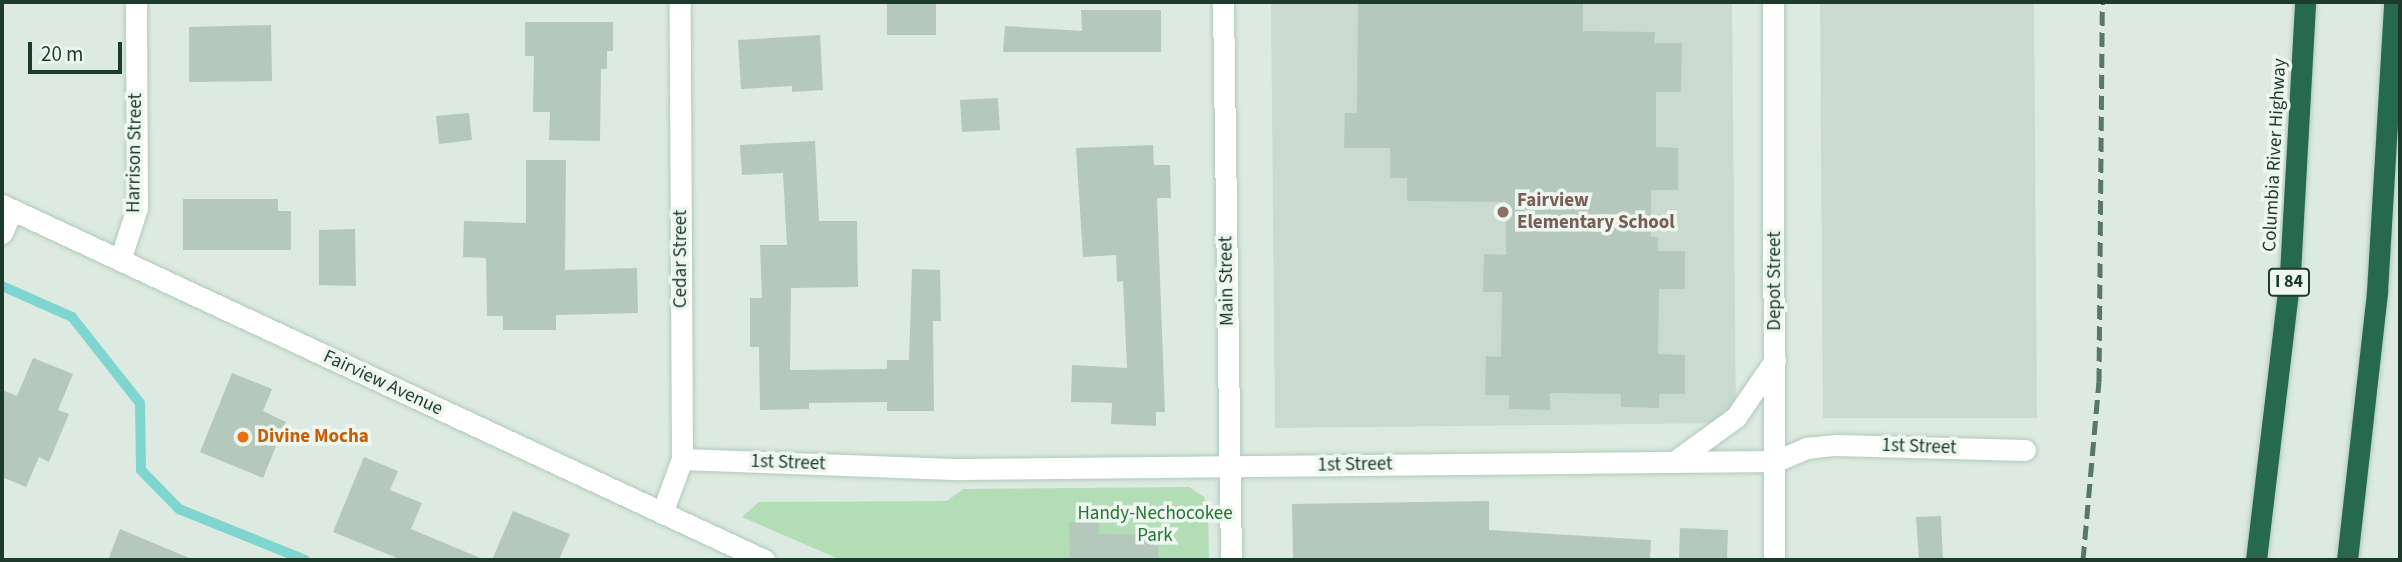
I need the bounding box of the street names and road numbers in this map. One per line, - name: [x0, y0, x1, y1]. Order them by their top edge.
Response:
- street label: Columbia River Highway: [2259, 58, 2291, 252]
- street label: Harrison Street: [123, 93, 147, 213]
- street label: Cedar Street: [670, 210, 692, 308]
- street label: Depot Street: [1764, 231, 1786, 331]
- street label: Main Street: [1215, 236, 1239, 326]
- road number: I 84: [2266, 268, 2312, 296]
- street label: Fairview Avenue: [320, 345, 446, 421]
- street label: 1st Street: [1881, 434, 1957, 460]
- street label: 1st Street: [750, 450, 826, 476]
- street label: 1st Street: [1317, 453, 1393, 477]

